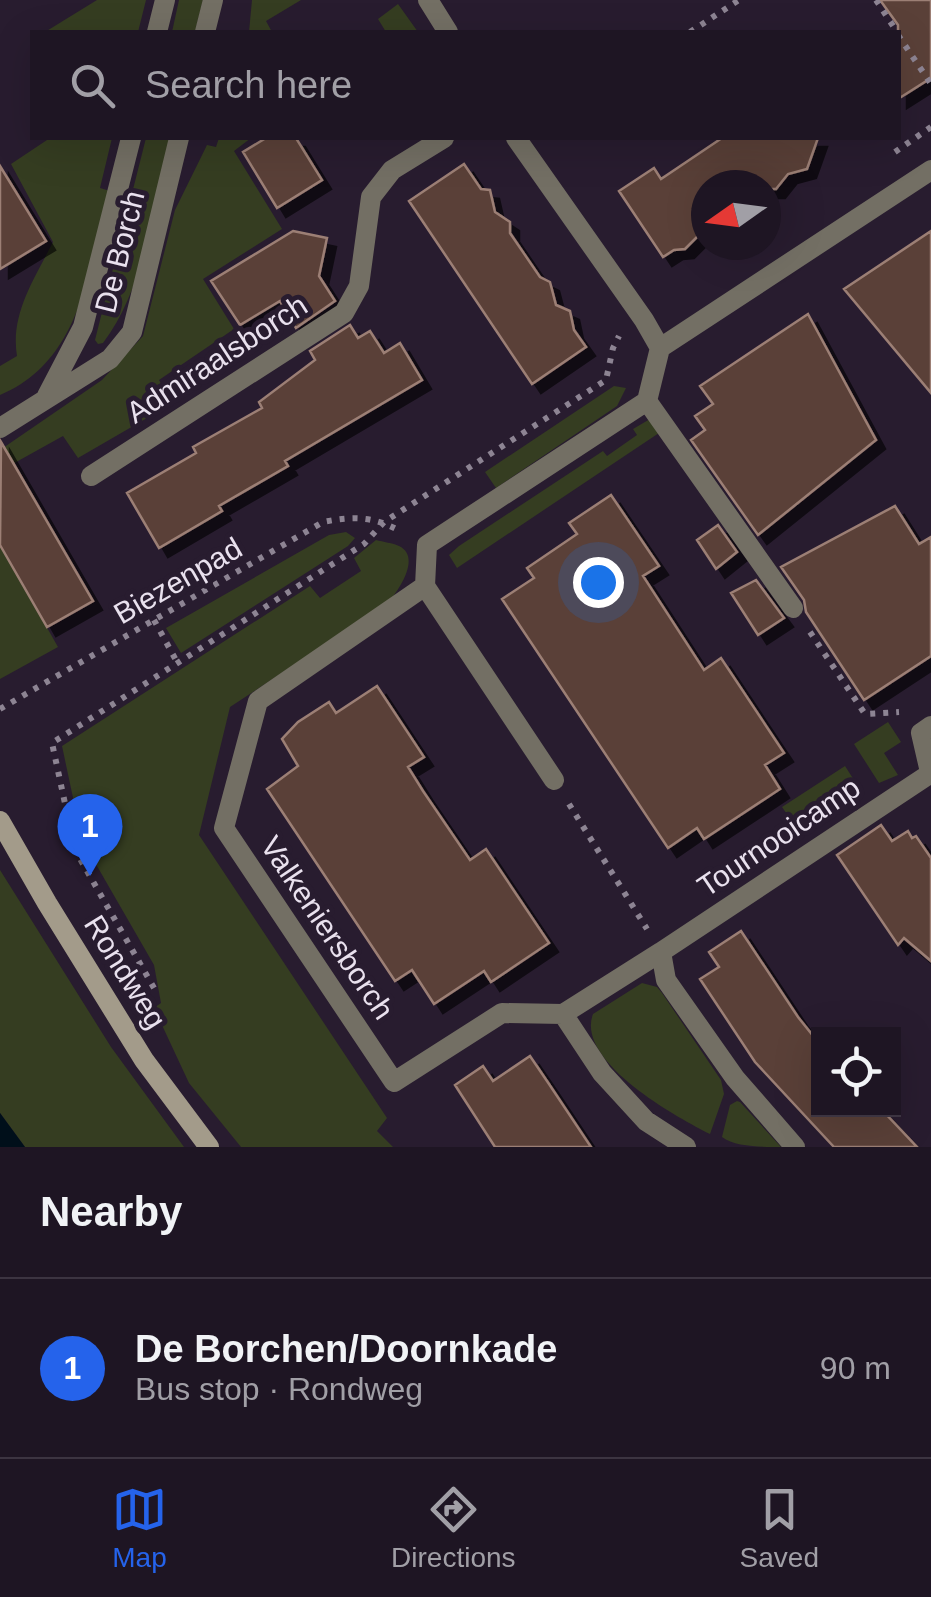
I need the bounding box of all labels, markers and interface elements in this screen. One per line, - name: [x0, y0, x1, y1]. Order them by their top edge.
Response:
- search box: [30, 30, 901, 140]
- icon: search: [65, 58, 120, 113]
- text: Search here: [145, 64, 352, 106]
- north arrow: [691, 170, 781, 260]
- street label: De Borch: [88, 187, 151, 317]
- street label: Admiraalsborch: [120, 288, 313, 429]
- street label: Biezenpad: [108, 531, 247, 630]
- your location: [573, 557, 624, 608]
- street label: Tournooicamp: [691, 770, 866, 903]
- pin: 1: [58, 794, 122, 876]
- street label: Valkeniersborch: [254, 830, 401, 1025]
- street label: Rondweg: [78, 909, 173, 1034]
- map controls: [811, 1027, 901, 1117]
- button: locate: [811, 1027, 901, 1117]
- text: Nearby: [40, 1188, 182, 1235]
- text: De Borchen/Doornkade: [135, 1328, 557, 1370]
- text: 1: [64, 1350, 81, 1386]
- text: 90 m: [820, 1350, 891, 1386]
- text: Bus stop · Rondweg: [135, 1371, 423, 1407]
- tab: Map: [112, 1482, 167, 1574]
- tab: Directions: [391, 1482, 516, 1574]
- tab: Saved: [740, 1482, 819, 1574]

